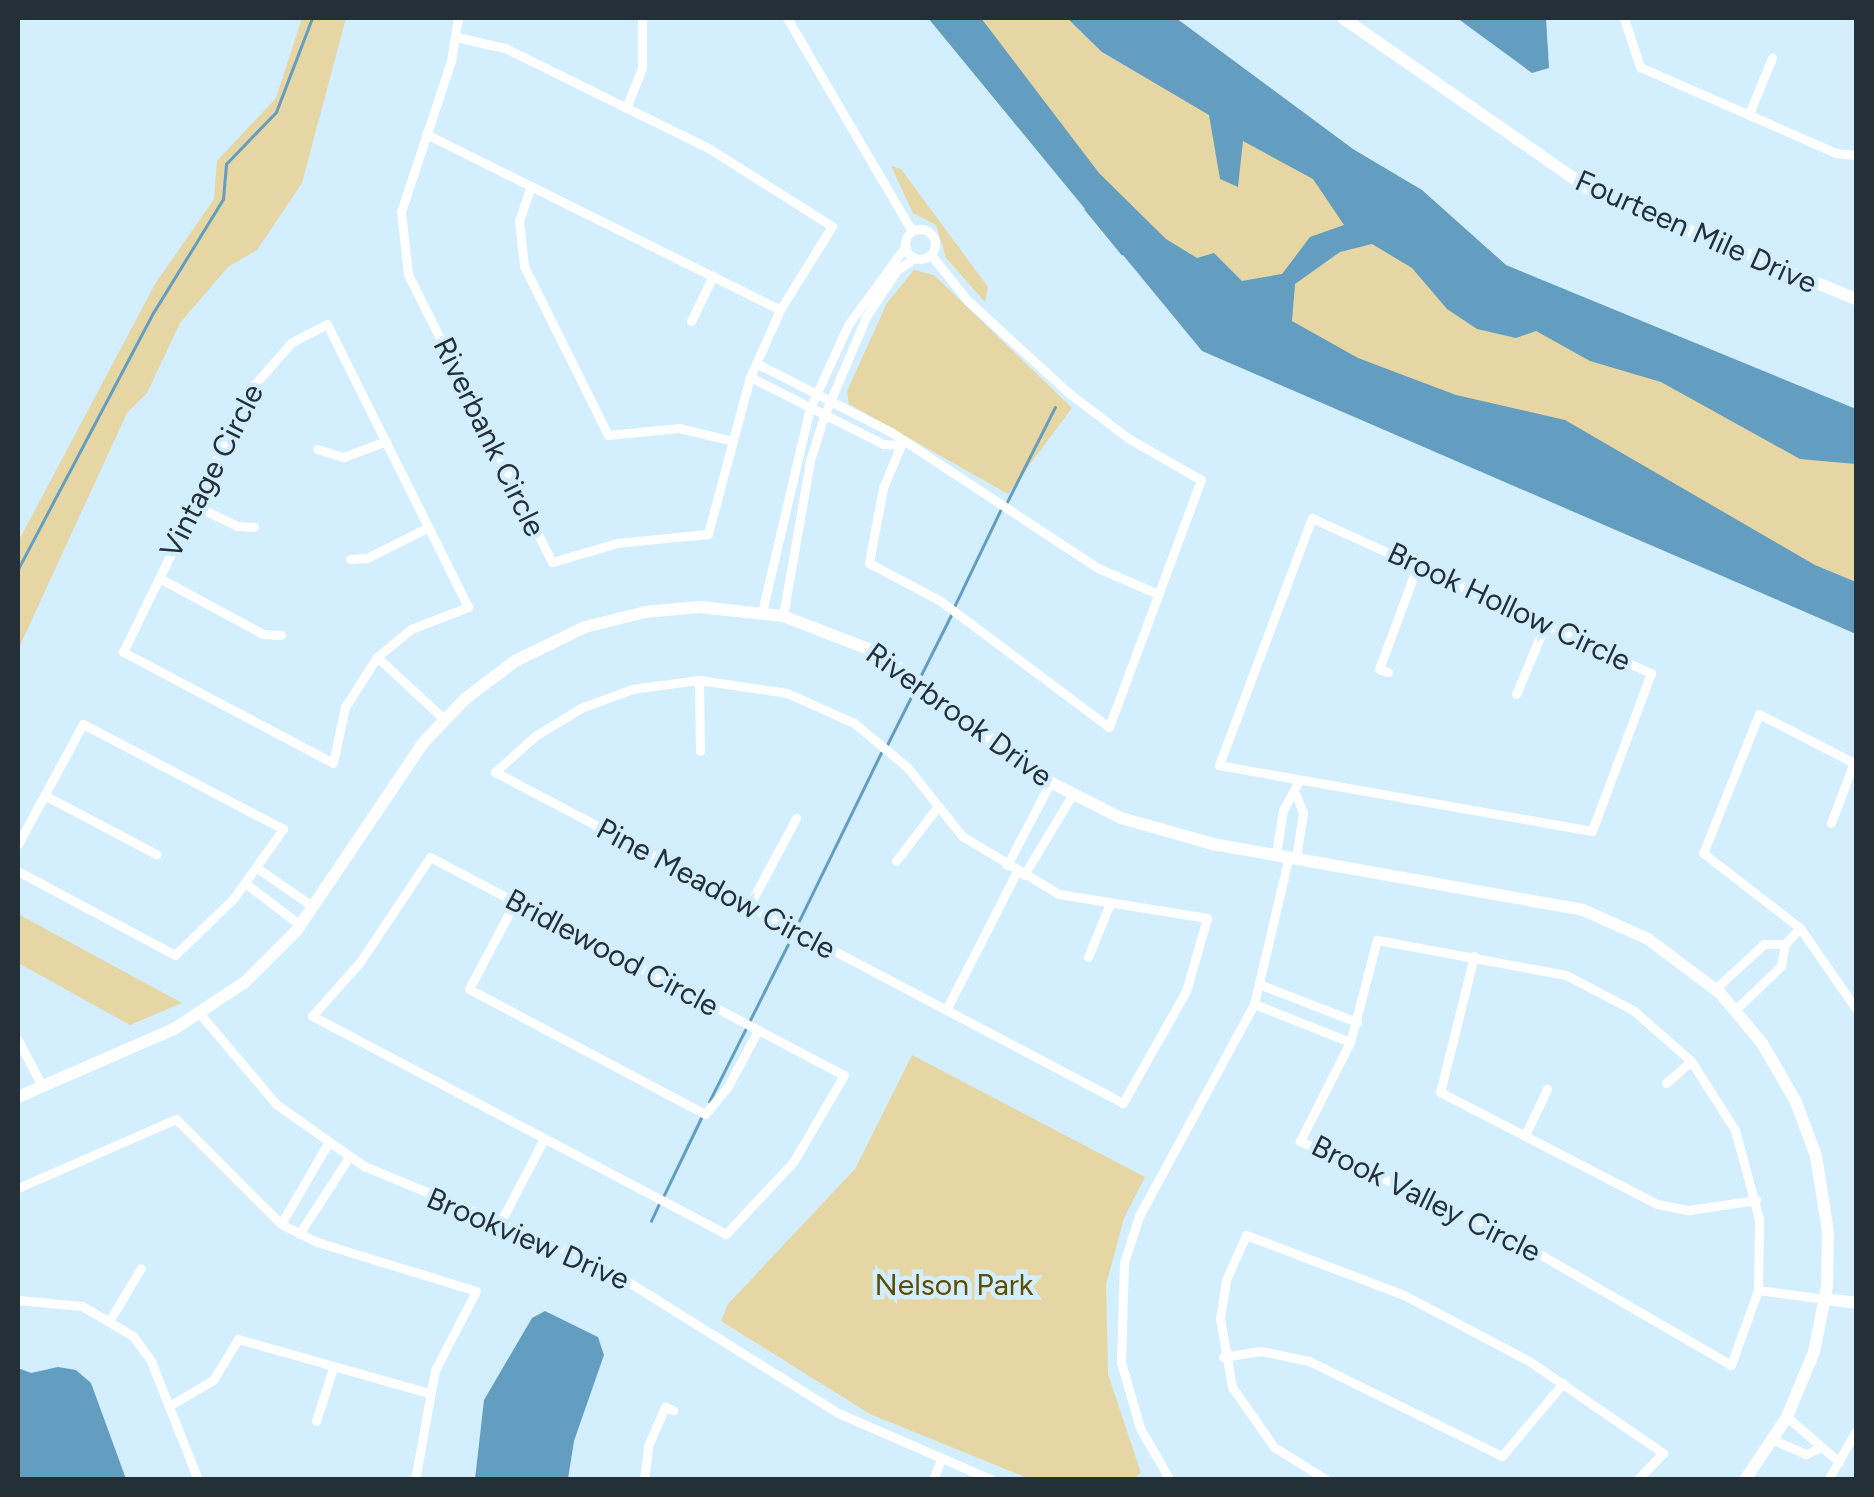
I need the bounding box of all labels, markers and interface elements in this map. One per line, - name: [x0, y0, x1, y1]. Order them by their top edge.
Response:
- street label: Fourteen Mile Drive: [1570, 163, 1822, 301]
- street label: Riverbank Circle: [425, 332, 553, 542]
- street label: Vintage Circle: [153, 378, 271, 564]
- street label: Brook Hollow Circle: [1382, 535, 1636, 679]
- street label: Riverbrook Drive: [859, 635, 1059, 795]
- street label: Pine Meadow Circle: [590, 811, 842, 967]
- street label: Bridlewood Circle: [499, 882, 725, 1024]
- street label: Brook Valley Circle: [1306, 1128, 1546, 1270]
- street label: Brookview Drive: [421, 1180, 635, 1298]
- park label: Nelson Park: [875, 1267, 1033, 1303]

